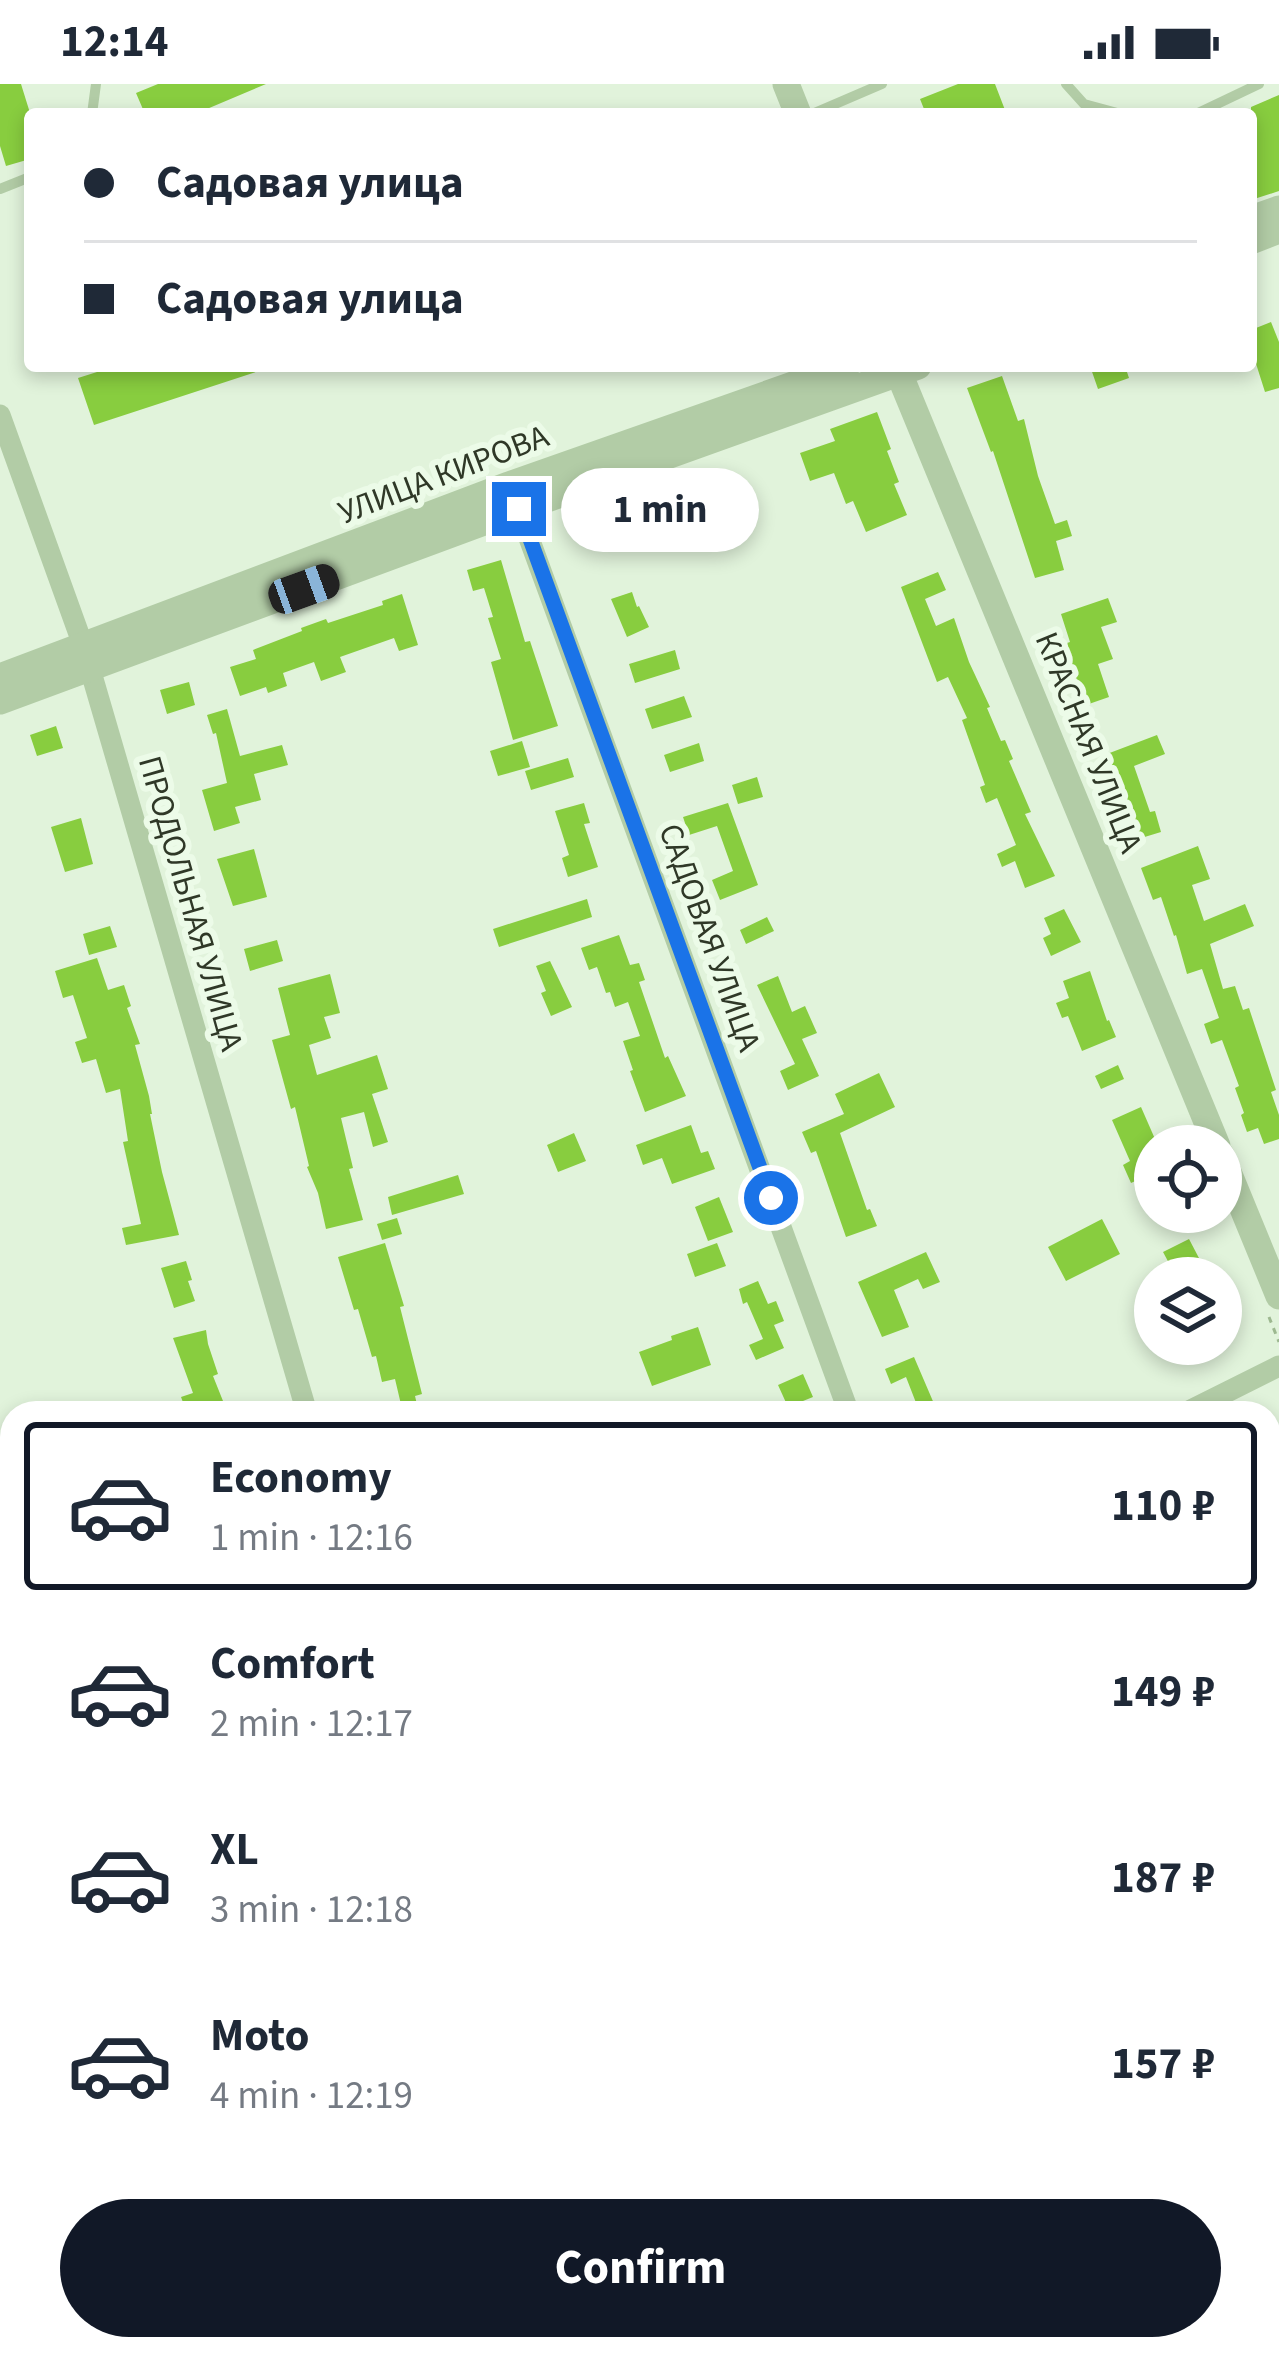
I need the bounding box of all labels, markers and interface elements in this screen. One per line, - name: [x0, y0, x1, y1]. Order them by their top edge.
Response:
- text: 12:14: [60, 10, 169, 74]
- text: Садовая улица: [156, 151, 464, 215]
- text: Садовая улица: [156, 267, 464, 331]
- street label: УЛИЦА КИРОВА: [332, 413, 556, 536]
- callout: 1 min: [561, 467, 759, 551]
- route end: [492, 482, 546, 536]
- text: 1 min: [613, 482, 707, 538]
- car: [264, 560, 344, 618]
- street label: КРАСНАЯ УЛИЦА: [1023, 625, 1154, 860]
- street label: ПРОДОЛЬНАЯ УЛИЦА: [126, 750, 255, 1056]
- street label: САДОВАЯ УЛИЦА: [647, 817, 773, 1058]
- map controls: [1134, 1125, 1242, 1365]
- button: locate: [1134, 1125, 1242, 1233]
- route start: [744, 1171, 798, 1225]
- button: layers: [1134, 1257, 1242, 1365]
- text: Economy: [210, 1446, 392, 1510]
- icon: car: [66, 1452, 174, 1560]
- text: 110 ₽: [1111, 1474, 1215, 1538]
- text: 1 min · 12:16: [210, 1510, 413, 1566]
- text: Comfort: [210, 1632, 375, 1696]
- icon: car: [66, 1638, 174, 1746]
- text: 149 ₽: [1111, 1660, 1215, 1724]
- text: 2 min · 12:17: [210, 1696, 413, 1752]
- text: XL: [210, 1818, 259, 1882]
- icon: car: [66, 1824, 174, 1932]
- text: 187 ₽: [1111, 1846, 1215, 1910]
- text: 3 min · 12:18: [210, 1882, 413, 1938]
- text: Moto: [210, 2004, 309, 2068]
- icon: car: [66, 2010, 174, 2118]
- text: 157 ₽: [1111, 2032, 1215, 2096]
- text: 4 min · 12:19: [210, 2068, 413, 2124]
- button: Confirm: [60, 2199, 1221, 2337]

